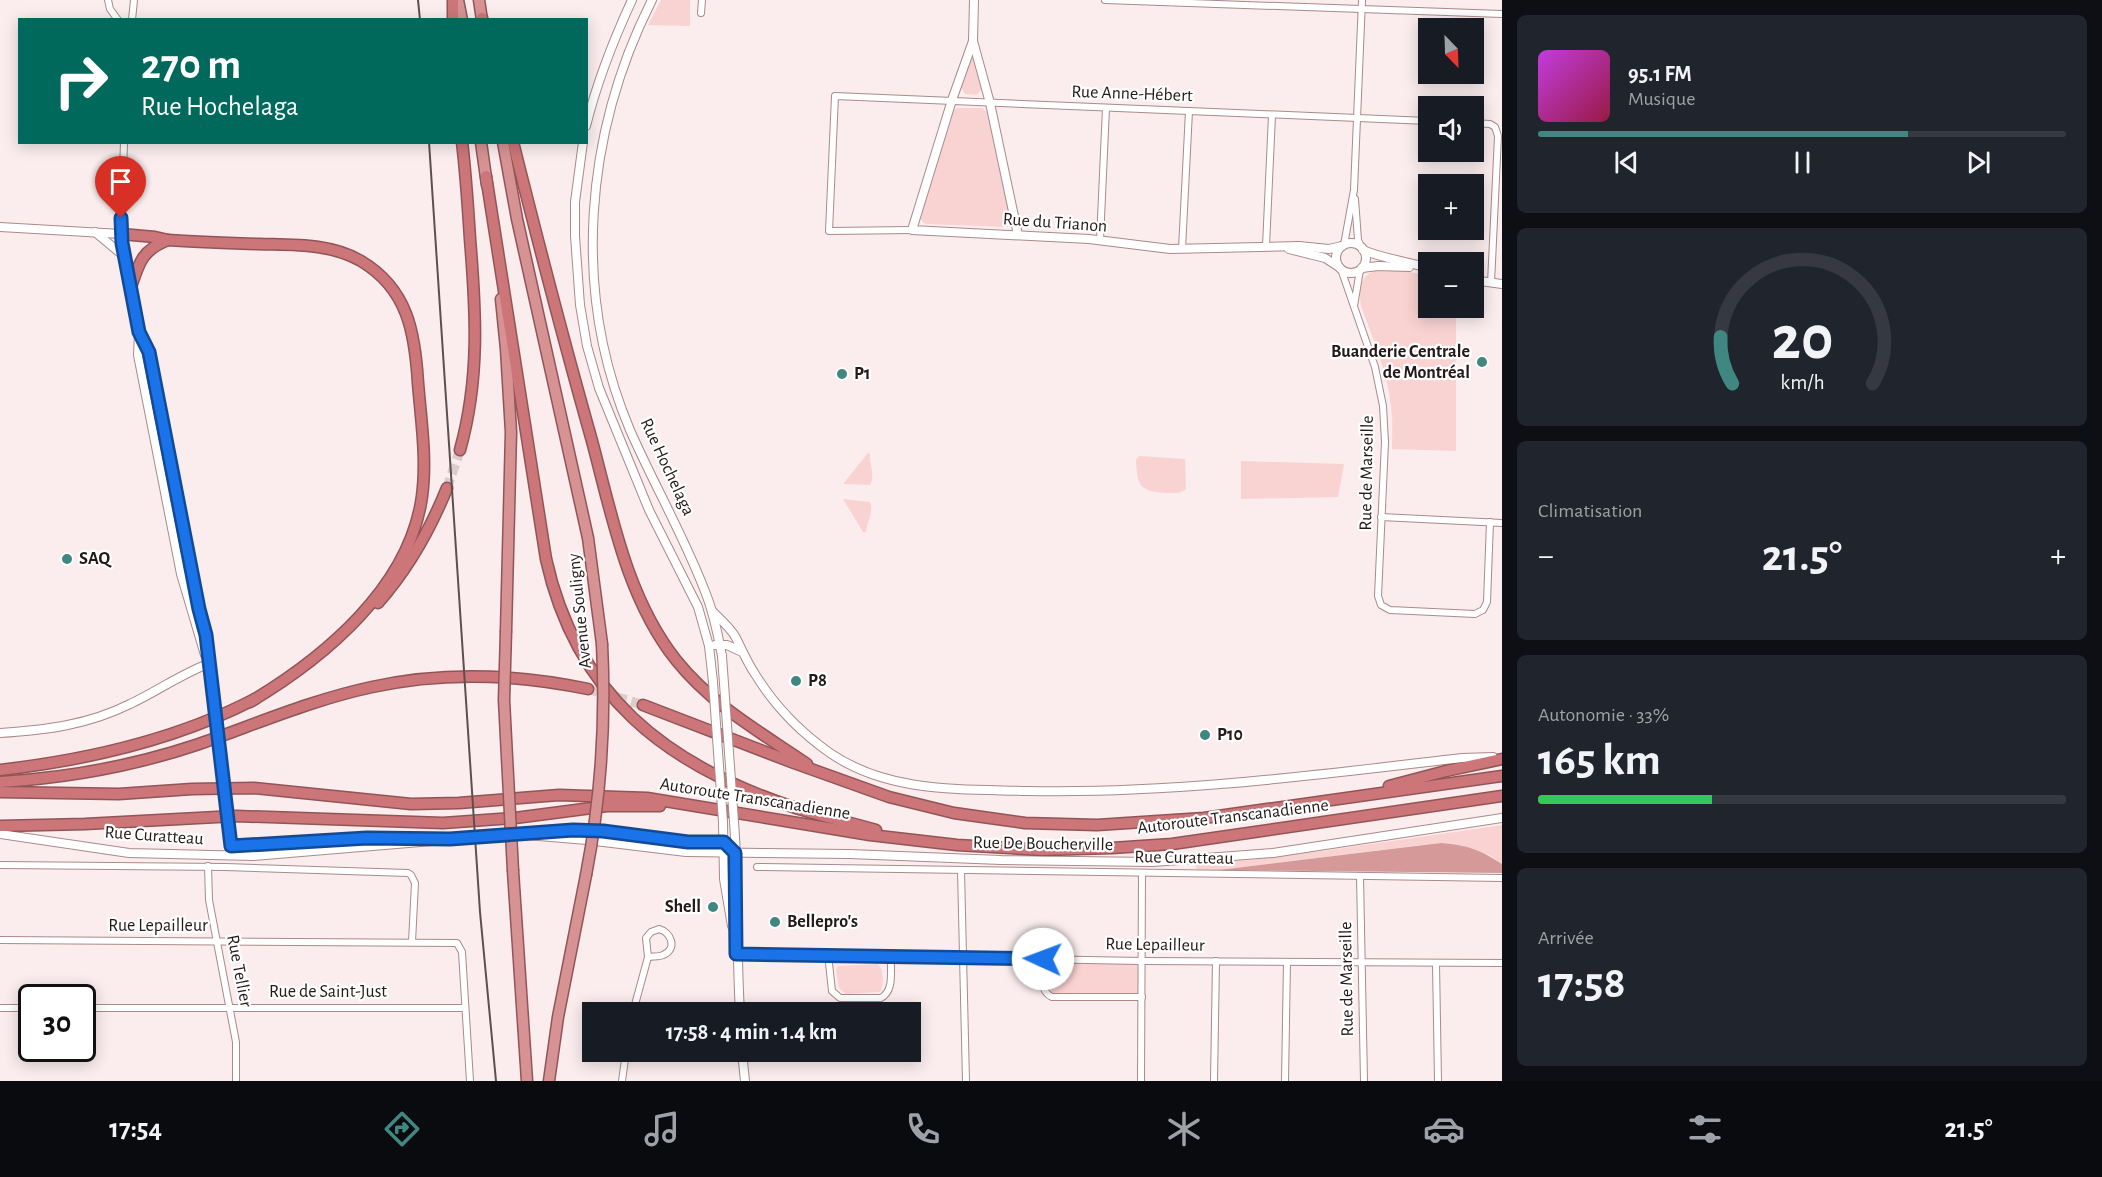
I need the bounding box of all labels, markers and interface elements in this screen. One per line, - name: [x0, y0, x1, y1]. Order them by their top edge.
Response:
- north arrow: [1418, 18, 1484, 84]
- map controls: [1418, 18, 1484, 318]
- icon: right: [42, 42, 120, 120]
- text: 270 m: [141, 44, 241, 86]
- text: 95.1 FM: [1628, 63, 1692, 85]
- street label: Rue Anne-Hébert: [1071, 83, 1193, 105]
- text: Musique: [1628, 89, 1695, 109]
- text: Rue Hochelaga: [141, 93, 299, 120]
- button: sound: [1418, 96, 1484, 162]
- icon: previous: [1610, 146, 1643, 179]
- icon: pause: [1786, 146, 1819, 179]
- icon: next: [1962, 146, 1995, 179]
- pin: [95, 156, 146, 218]
- icon: arrive: [104, 165, 137, 198]
- button: +: [1418, 174, 1484, 240]
- street label: Rue du Trianon: [1002, 210, 1108, 236]
- button: −: [1418, 252, 1484, 318]
- text: 20: [1771, 308, 1833, 370]
- place label: Buanderie Centrale de Montréal: [1331, 343, 1470, 382]
- marker: Buanderie Centrale de Montréal: [1475, 355, 1489, 369]
- place label: P1: [854, 365, 870, 383]
- marker: P1: [835, 367, 849, 381]
- text: km/h: [1780, 373, 1824, 394]
- street label: Rue de Marseille: [1357, 415, 1377, 531]
- street label: Rue Hochelaga: [637, 416, 697, 518]
- text: Climatisation: [1538, 501, 1642, 521]
- text: 21.5°: [1762, 534, 1842, 579]
- text: −: [1538, 540, 1554, 573]
- text: +: [2050, 540, 2066, 573]
- place label: SAQ: [79, 550, 112, 568]
- marker: SAQ: [60, 552, 74, 566]
- street label: Avenue Souligny: [565, 552, 595, 670]
- place label: P8: [808, 672, 827, 690]
- marker: P8: [789, 674, 803, 688]
- text: Autonomie · 33%: [1538, 705, 1669, 725]
- place label: P10: [1217, 726, 1243, 744]
- marker: P10: [1198, 728, 1212, 742]
- text: 165 km: [1538, 738, 1661, 783]
- street label: Autoroute Transcanadienne: [659, 775, 851, 823]
- street label: Autoroute Transcanadienne: [1136, 796, 1330, 838]
- street label: Rue Curatteau: [104, 824, 204, 848]
- street label: Rue De Boucherville: [973, 834, 1113, 854]
- street label: Rue Curatteau: [1134, 848, 1234, 868]
- place label: Shell: [665, 898, 701, 916]
- marker: Shell: [706, 900, 720, 914]
- place label: Bellepro's: [787, 913, 858, 931]
- marker: Bellepro's: [768, 915, 782, 929]
- street label: Rue Lepailleur: [108, 917, 208, 935]
- street label: Rue de Marseille: [1337, 921, 1357, 1037]
- position arrow: [1011, 927, 1075, 991]
- text: Arrivée: [1538, 928, 1594, 948]
- street label: Rue Tellier: [223, 933, 255, 1009]
- street label: Rue Lepailleur: [1105, 935, 1205, 955]
- text: 17:58: [1538, 961, 1626, 1006]
- street label: Rue de Saint-Just: [269, 983, 387, 1001]
- speed limit sign: 30: [18, 984, 96, 1062]
- text: 17:58 · 4 min · 1.4 km: [666, 1021, 837, 1043]
- icon: directions: [381, 1108, 423, 1150]
- icon: music: [641, 1108, 683, 1150]
- icon: phone: [902, 1108, 944, 1150]
- icon: climate: [1163, 1108, 1205, 1150]
- icon: car: [1423, 1108, 1465, 1150]
- icon: filters: [1684, 1108, 1726, 1150]
- text: 17:54: [109, 1115, 162, 1142]
- text: 21.5°: [1944, 1115, 1993, 1142]

